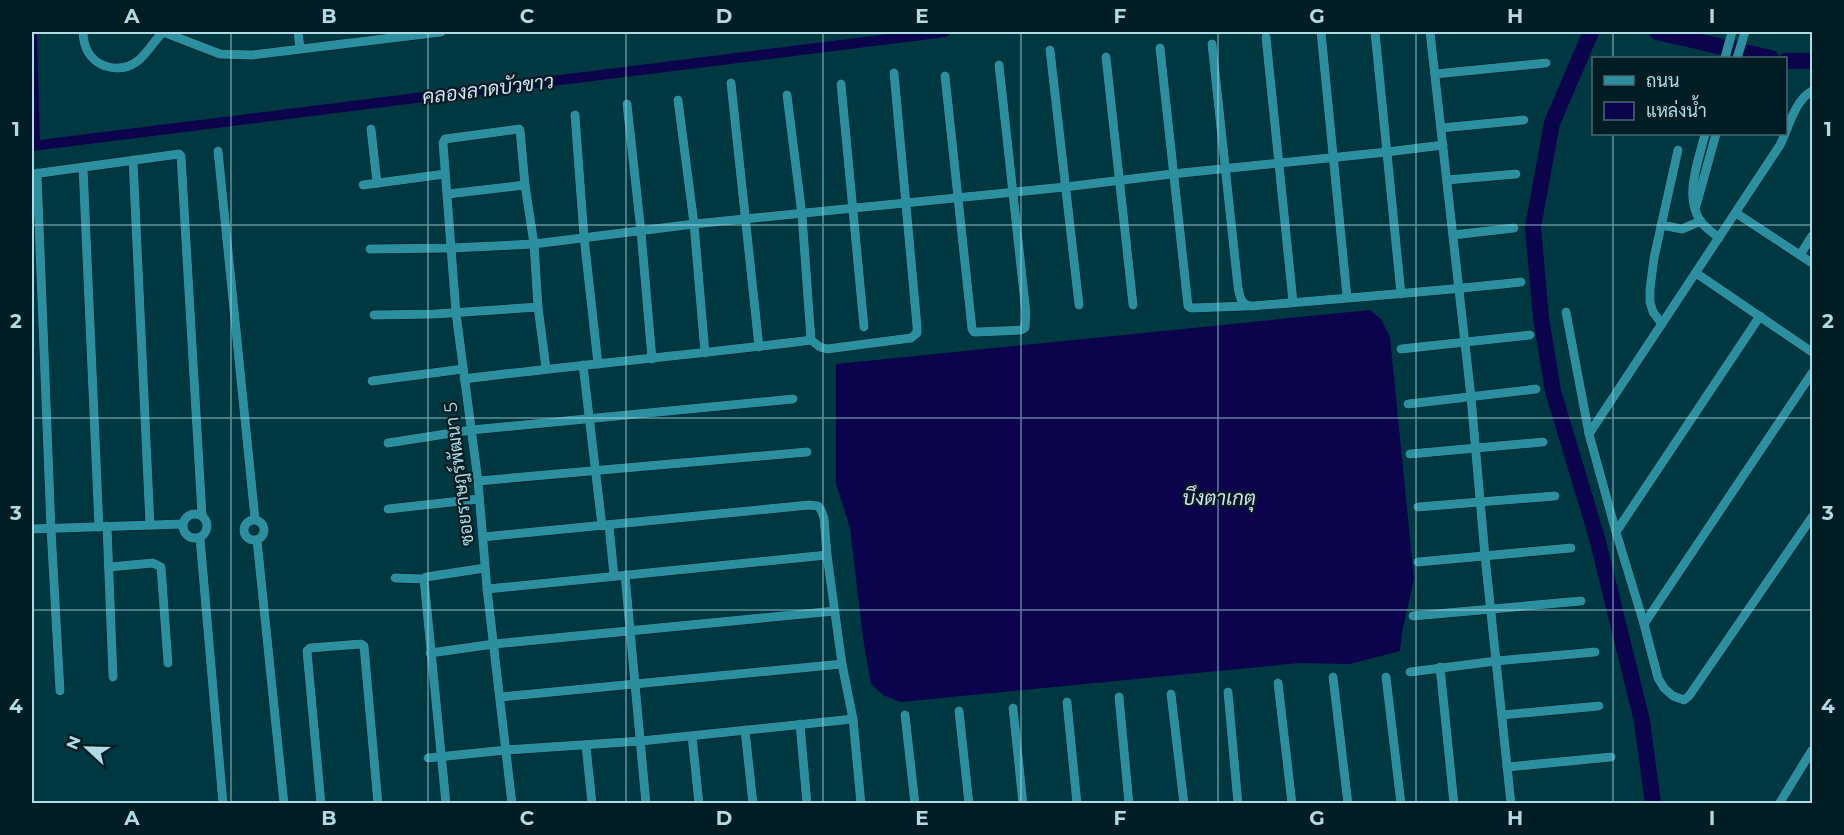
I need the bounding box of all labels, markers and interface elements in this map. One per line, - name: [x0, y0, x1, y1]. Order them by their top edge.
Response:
- text: A: [123, 4, 140, 28]
- text: B: [321, 4, 337, 28]
- text: C: [520, 4, 535, 28]
- text: D: [716, 4, 732, 28]
- text: E: [915, 4, 929, 28]
- text: F: [1114, 4, 1127, 28]
- text: G: [1309, 4, 1325, 28]
- text: H: [1507, 4, 1523, 28]
- text: I: [1709, 4, 1715, 28]
- legend: [1592, 57, 1787, 135]
- water label: คลองลาดบัวขาว: [421, 69, 555, 109]
- text: ถนน: [1646, 70, 1679, 92]
- text: แหล่งน้ำ: [1646, 95, 1707, 122]
- text: 1: [12, 117, 20, 141]
- text: 1: [1824, 117, 1832, 141]
- text: 2: [10, 309, 22, 333]
- text: 2: [1822, 309, 1834, 333]
- street label: ซอยราษฎร์พัฒนา 5: [437, 401, 480, 547]
- water label: บึงตาเกตุ: [1182, 485, 1256, 512]
- text: 3: [9, 501, 22, 525]
- text: 3: [1821, 501, 1834, 525]
- text: 4: [9, 694, 23, 718]
- text: 4: [1821, 694, 1835, 718]
- north arrow: [57, 718, 117, 778]
- text: N: [62, 733, 85, 752]
- text: A: [123, 806, 140, 830]
- text: B: [321, 806, 337, 830]
- text: C: [520, 806, 535, 830]
- text: D: [716, 806, 732, 830]
- text: E: [915, 806, 929, 830]
- text: F: [1114, 806, 1127, 830]
- text: G: [1309, 806, 1325, 830]
- text: H: [1507, 806, 1523, 830]
- text: I: [1709, 806, 1715, 830]

